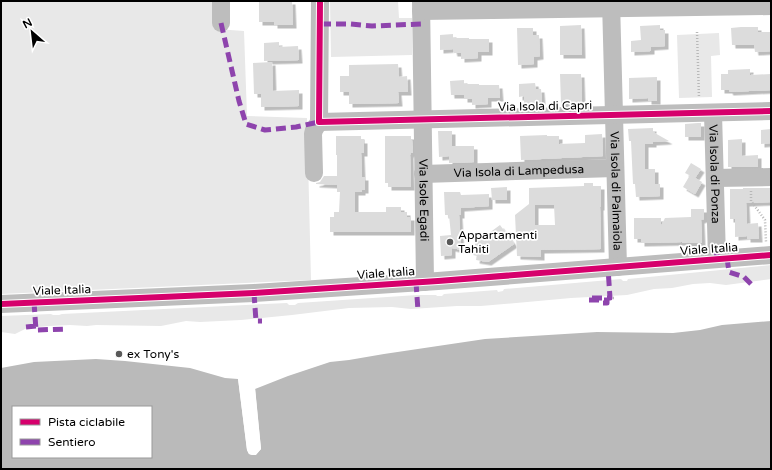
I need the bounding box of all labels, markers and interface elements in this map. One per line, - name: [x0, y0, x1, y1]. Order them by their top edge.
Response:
- north arrow: [12, 12, 52, 52]
- text: N: [21, 16, 34, 31]
- street label: Via Isola di Capri: [498, 98, 592, 114]
- street label: Via Isola di Ponza: [706, 124, 723, 224]
- street label: Via Isola di Palmaiola: [607, 131, 625, 251]
- street label: Via Isole Egadi: [416, 158, 431, 241]
- street label: Via Isola di Lampedusa: [454, 162, 584, 180]
- place label: Appartamenti Tahiti: [458, 228, 537, 256]
- marker: Appartamenti Tahiti: [445, 237, 455, 247]
- street label: Viale Italia: [679, 240, 739, 258]
- street label: Viale Italia: [356, 264, 416, 282]
- street label: Viale Italia: [33, 282, 91, 298]
- place label: ex Tony's: [127, 347, 179, 361]
- marker: ex Tony's: [114, 349, 124, 359]
- legend: [12, 406, 152, 458]
- text: Pista ciclabile: [48, 415, 125, 429]
- text: Sentiero: [48, 435, 95, 449]

